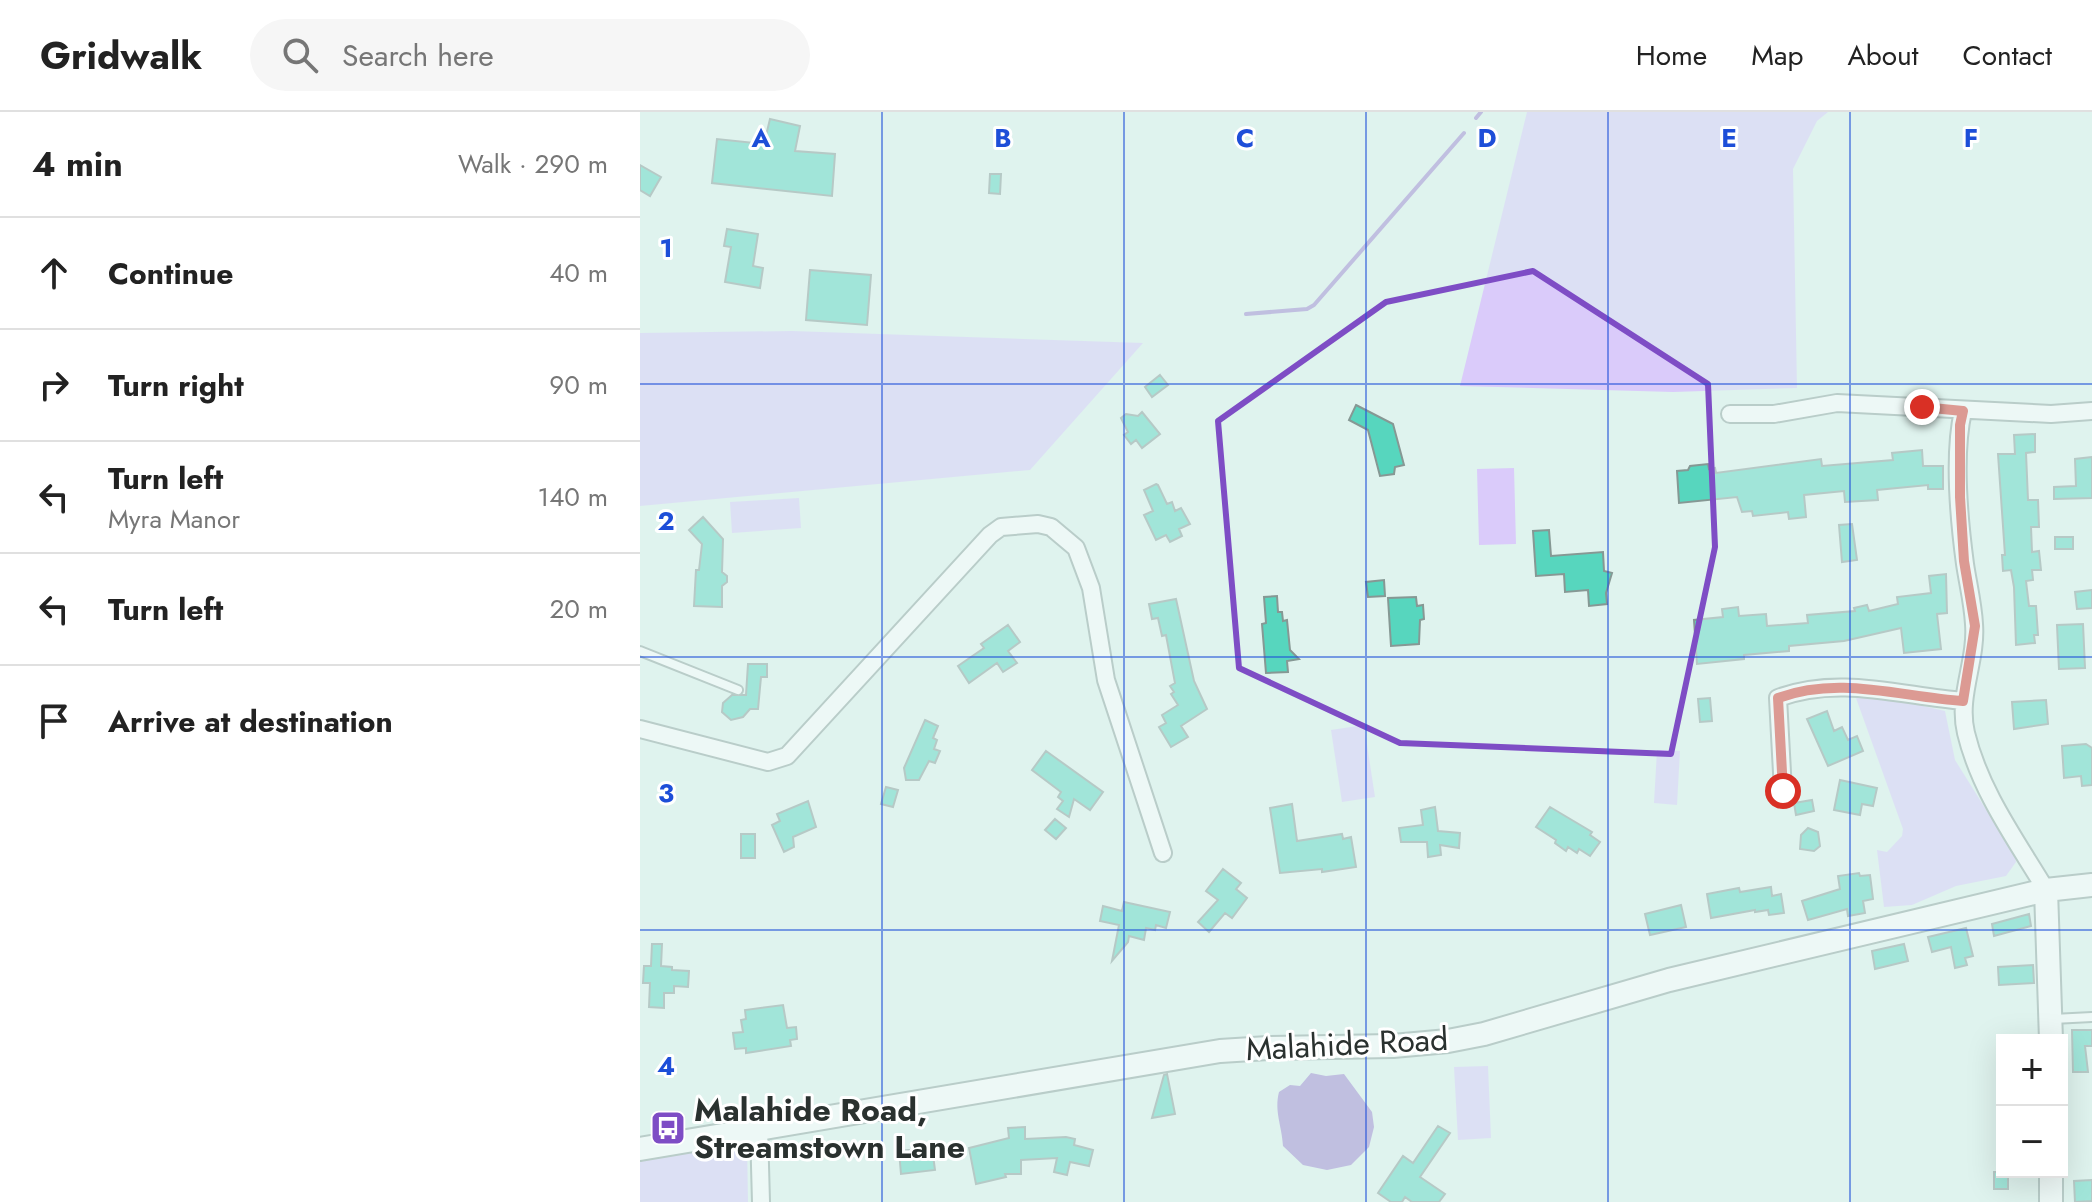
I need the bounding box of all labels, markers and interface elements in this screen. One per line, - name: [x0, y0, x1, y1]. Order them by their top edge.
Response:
- search box: [250, 19, 810, 91]
- text: Gridwalk: [40, 28, 202, 83]
- icon: search: [278, 33, 322, 77]
- text: Search here: [342, 34, 494, 77]
- text: Home: [1636, 35, 1707, 76]
- text: Map: [1751, 35, 1803, 76]
- text: About: [1847, 35, 1919, 76]
- text: Contact: [1963, 35, 2052, 76]
- text: A: [750, 119, 771, 157]
- text: B: [994, 119, 1012, 157]
- text: C: [1236, 119, 1254, 157]
- text: D: [1477, 119, 1497, 157]
- text: E: [1721, 119, 1737, 157]
- text: F: [1964, 119, 1978, 157]
- text: 4 min: [32, 140, 123, 189]
- text: Walk · 290 m: [458, 145, 608, 183]
- text: 1: [659, 229, 673, 267]
- icon: ahead: [32, 251, 76, 295]
- text: Continue: [108, 252, 234, 295]
- text: 40 m: [549, 254, 608, 292]
- icon: right: [32, 363, 76, 407]
- text: Turn right: [108, 364, 244, 407]
- text: 90 m: [549, 366, 608, 404]
- route end: [1904, 389, 1940, 425]
- text: Turn left: [108, 457, 223, 500]
- icon: left: [32, 475, 76, 519]
- text: 140 m: [537, 478, 608, 516]
- text: Myra Manor: [108, 500, 240, 538]
- text: 2: [657, 502, 675, 540]
- icon: left: [32, 587, 76, 631]
- text: Turn left: [108, 588, 223, 631]
- text: 20 m: [550, 590, 608, 628]
- icon: arrive: [32, 699, 76, 743]
- text: Arrive at destination: [108, 700, 393, 743]
- route start: [1765, 773, 1801, 809]
- text: 3: [658, 774, 674, 812]
- street label: Malahide Road: [1245, 1016, 1449, 1072]
- map controls: [1996, 1034, 2068, 1178]
- button: +: [1996, 1034, 2068, 1106]
- text: 4: [657, 1047, 675, 1085]
- place label: Malahide Road, Streamstown Lane: [694, 1087, 965, 1170]
- button: −: [1996, 1106, 2068, 1178]
- bus stop icon: Malahide Road, Streamstown Lane: [649, 1109, 687, 1147]

